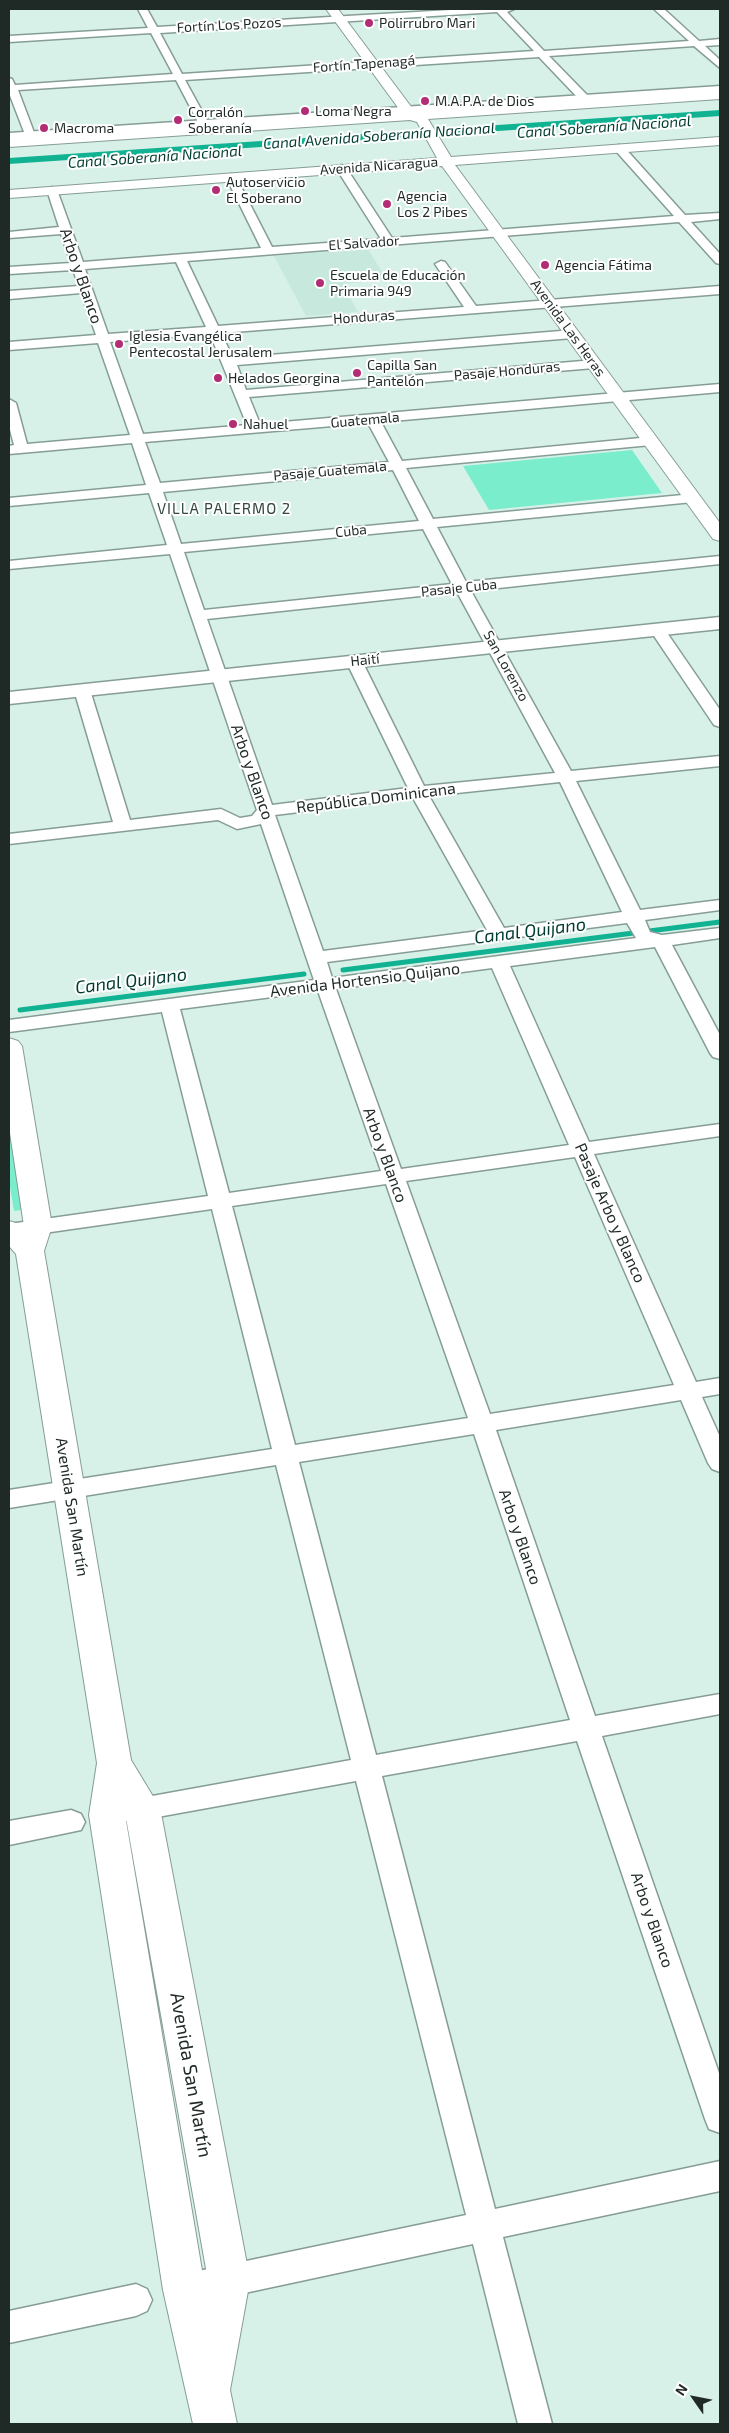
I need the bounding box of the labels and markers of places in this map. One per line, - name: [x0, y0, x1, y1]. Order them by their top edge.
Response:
- place label: Polirrubro Mari: [379, 15, 476, 31]
- marker: Polirrubro Mari: [363, 17, 375, 29]
- place label: M.A.P.A. de Dios: [435, 93, 534, 109]
- marker: M.A.P.A. de Dios: [419, 95, 431, 107]
- place label: Loma Negra: [315, 103, 392, 119]
- place label: Corralón Soberanía: [188, 104, 252, 136]
- marker: Loma Negra: [299, 105, 311, 117]
- marker: Corralón Soberanía: [172, 114, 184, 126]
- place label: Macroma: [54, 120, 114, 136]
- marker: Macroma: [38, 122, 50, 134]
- place label: Autoservicio El Soberano: [226, 174, 305, 206]
- marker: Autoservicio El Soberano: [210, 184, 222, 196]
- place label: Agencia Los 2 Pibes: [397, 188, 468, 220]
- marker: Agencia Los 2 Pibes: [381, 198, 393, 210]
- place label: Agencia Fátima: [555, 257, 652, 273]
- marker: Agencia Fátima: [539, 259, 551, 271]
- place label: Escuela de Educación Primaria 949: [330, 267, 466, 300]
- marker: Escuela de Educación Primaria 949: [314, 277, 326, 289]
- place label: Iglesia Evangélica Pentecostal Jerusalem: [129, 328, 272, 361]
- marker: Iglesia Evangélica Pentecostal Jerusalem: [113, 338, 125, 350]
- place label: Capilla San Pantelón: [367, 357, 437, 390]
- marker: Capilla San Pantelón: [351, 367, 363, 379]
- place label: Helados Georgina: [228, 370, 340, 386]
- marker: Helados Georgina: [212, 372, 224, 384]
- place label: Nahuel: [243, 416, 288, 432]
- marker: Nahuel: [227, 418, 239, 430]

